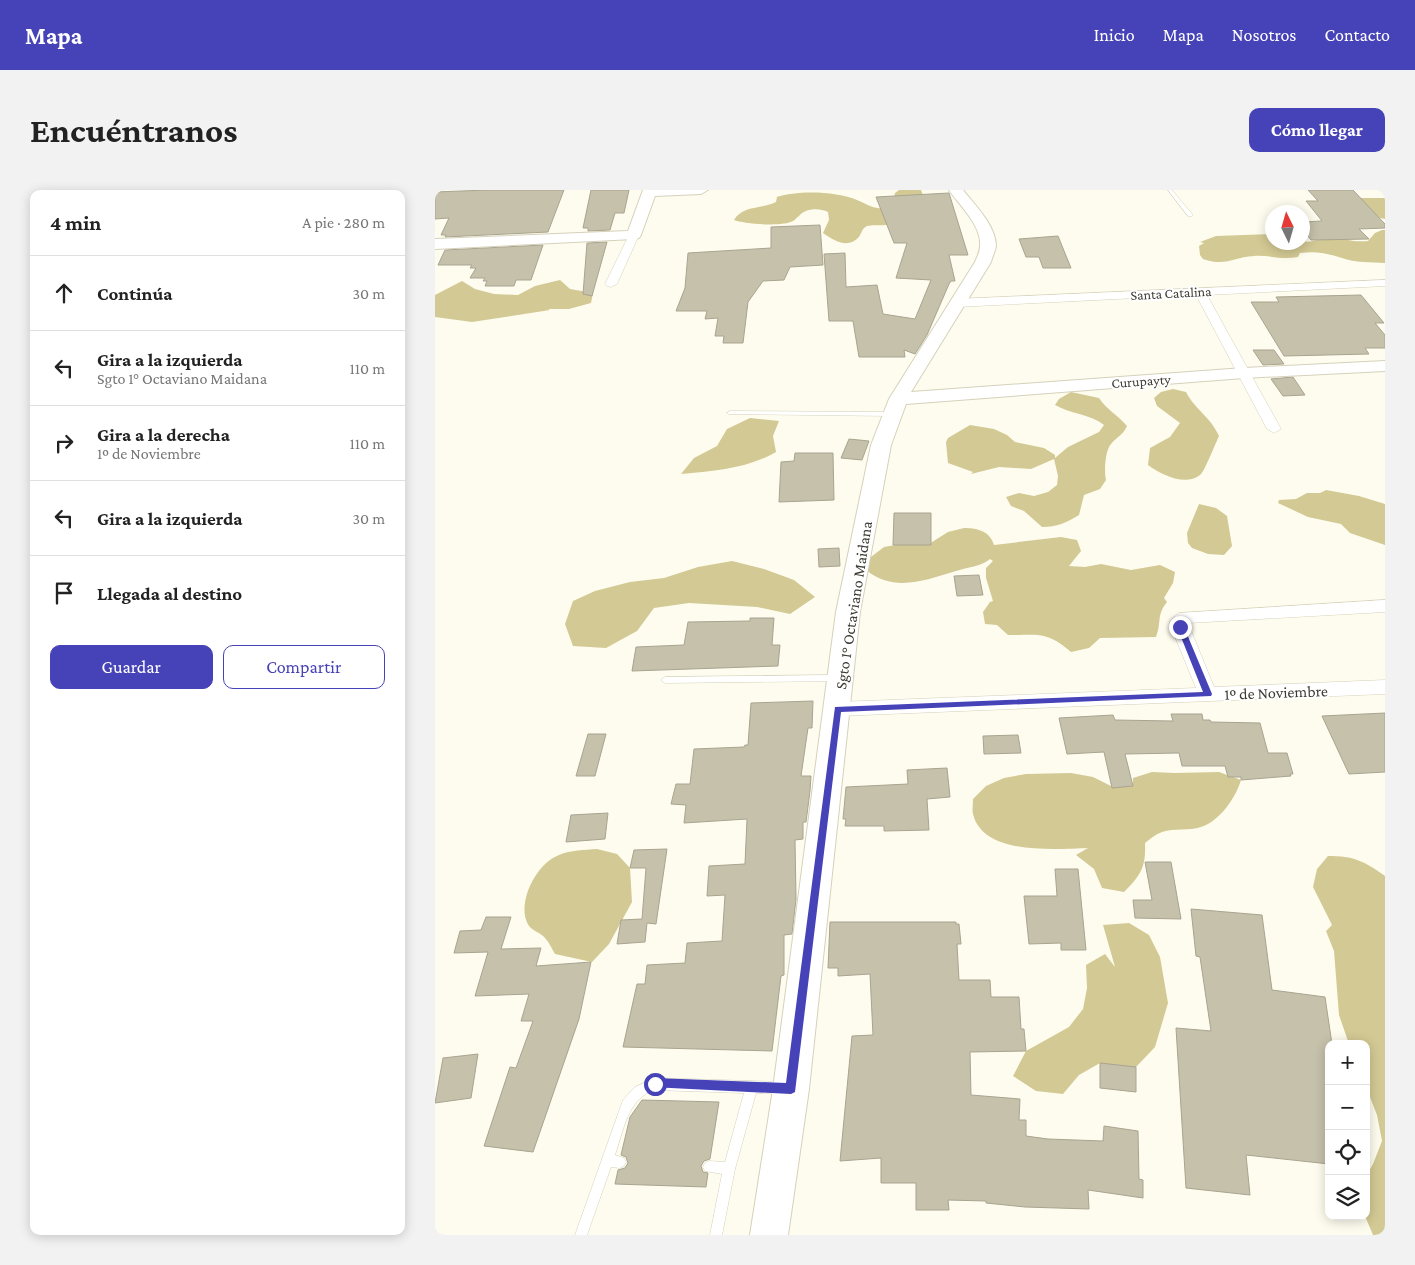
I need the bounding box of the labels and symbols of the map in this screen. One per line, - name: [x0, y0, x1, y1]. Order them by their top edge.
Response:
- north arrow: [1265, 205, 1310, 250]
- street label: Santa Catalina: [1130, 283, 1213, 303]
- street label: Curupayty: [1111, 371, 1172, 391]
- street label: Sgto 1° Octaviano Maidana: [832, 519, 876, 691]
- route end: [1169, 616, 1192, 639]
- street label: 1º de Noviembre: [1224, 682, 1328, 703]
- route start: [644, 1073, 667, 1096]

